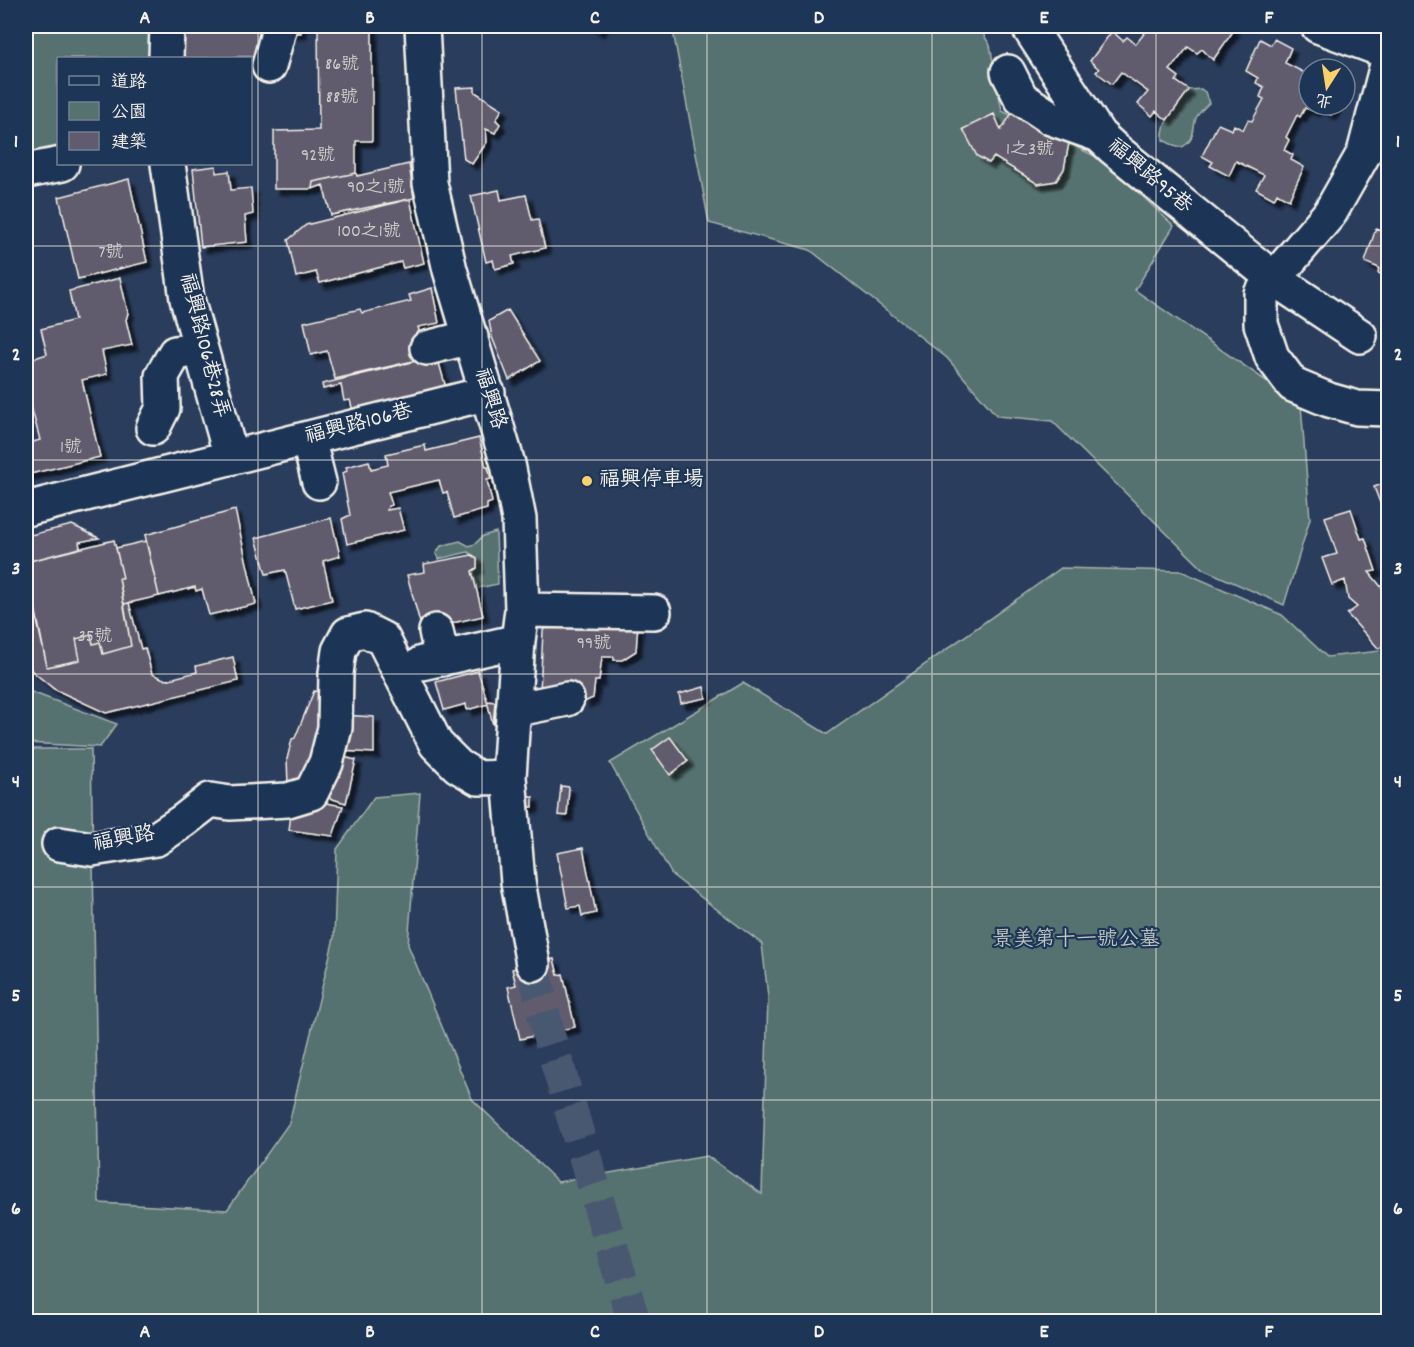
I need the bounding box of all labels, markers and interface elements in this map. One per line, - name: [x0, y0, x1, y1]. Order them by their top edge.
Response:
- text: A: [140, 5, 151, 33]
- text: B: [365, 5, 375, 33]
- text: C: [590, 5, 600, 33]
- text: D: [814, 5, 825, 33]
- text: E: [1039, 5, 1049, 33]
- text: F: [1265, 5, 1275, 33]
- house number: 86號: [325, 53, 359, 78]
- legend: [57, 57, 252, 165]
- north arrow: [1297, 57, 1357, 117]
- text: 道路: [111, 71, 147, 96]
- house number: 88號: [326, 86, 358, 111]
- text: 北: [1314, 86, 1335, 112]
- text: 公園: [111, 101, 147, 126]
- text: 1: [14, 129, 18, 157]
- text: 1: [1396, 129, 1400, 157]
- text: 建築: [111, 131, 147, 156]
- street label: 福興路95巷: [1100, 132, 1198, 222]
- house number: 1之3號: [1006, 138, 1054, 163]
- house number: 92號: [301, 144, 335, 169]
- house number: 90之1號: [347, 176, 405, 201]
- house number: 100之1號: [337, 220, 401, 245]
- house number: 7號: [99, 241, 123, 266]
- street label: 福興路106巷28弄: [170, 270, 236, 422]
- text: 2: [12, 342, 20, 370]
- text: 2: [1394, 342, 1402, 370]
- street label: 福興路: [465, 364, 513, 434]
- street label: 福興路106巷: [302, 397, 416, 453]
- house number: 1號: [60, 436, 82, 461]
- place label: 福興停車場: [599, 466, 704, 496]
- marker: 福興停車場: [580, 474, 594, 488]
- text: 3: [12, 556, 20, 584]
- text: 3: [1394, 556, 1402, 584]
- house number: 35號: [78, 625, 112, 650]
- house number: 99號: [577, 632, 611, 657]
- text: 4: [12, 769, 20, 797]
- text: 4: [1394, 769, 1402, 797]
- street label: 福興路: [90, 820, 158, 860]
- park label: 景美第十一號公墓: [992, 926, 1160, 956]
- text: 5: [11, 983, 21, 1011]
- text: 5: [1393, 983, 1403, 1011]
- text: 6: [11, 1196, 21, 1224]
- text: 6: [1393, 1196, 1403, 1224]
- text: A: [140, 1319, 151, 1347]
- text: B: [365, 1319, 375, 1347]
- text: C: [590, 1319, 600, 1347]
- text: D: [814, 1319, 825, 1347]
- text: E: [1039, 1319, 1049, 1347]
- text: F: [1265, 1319, 1275, 1347]

